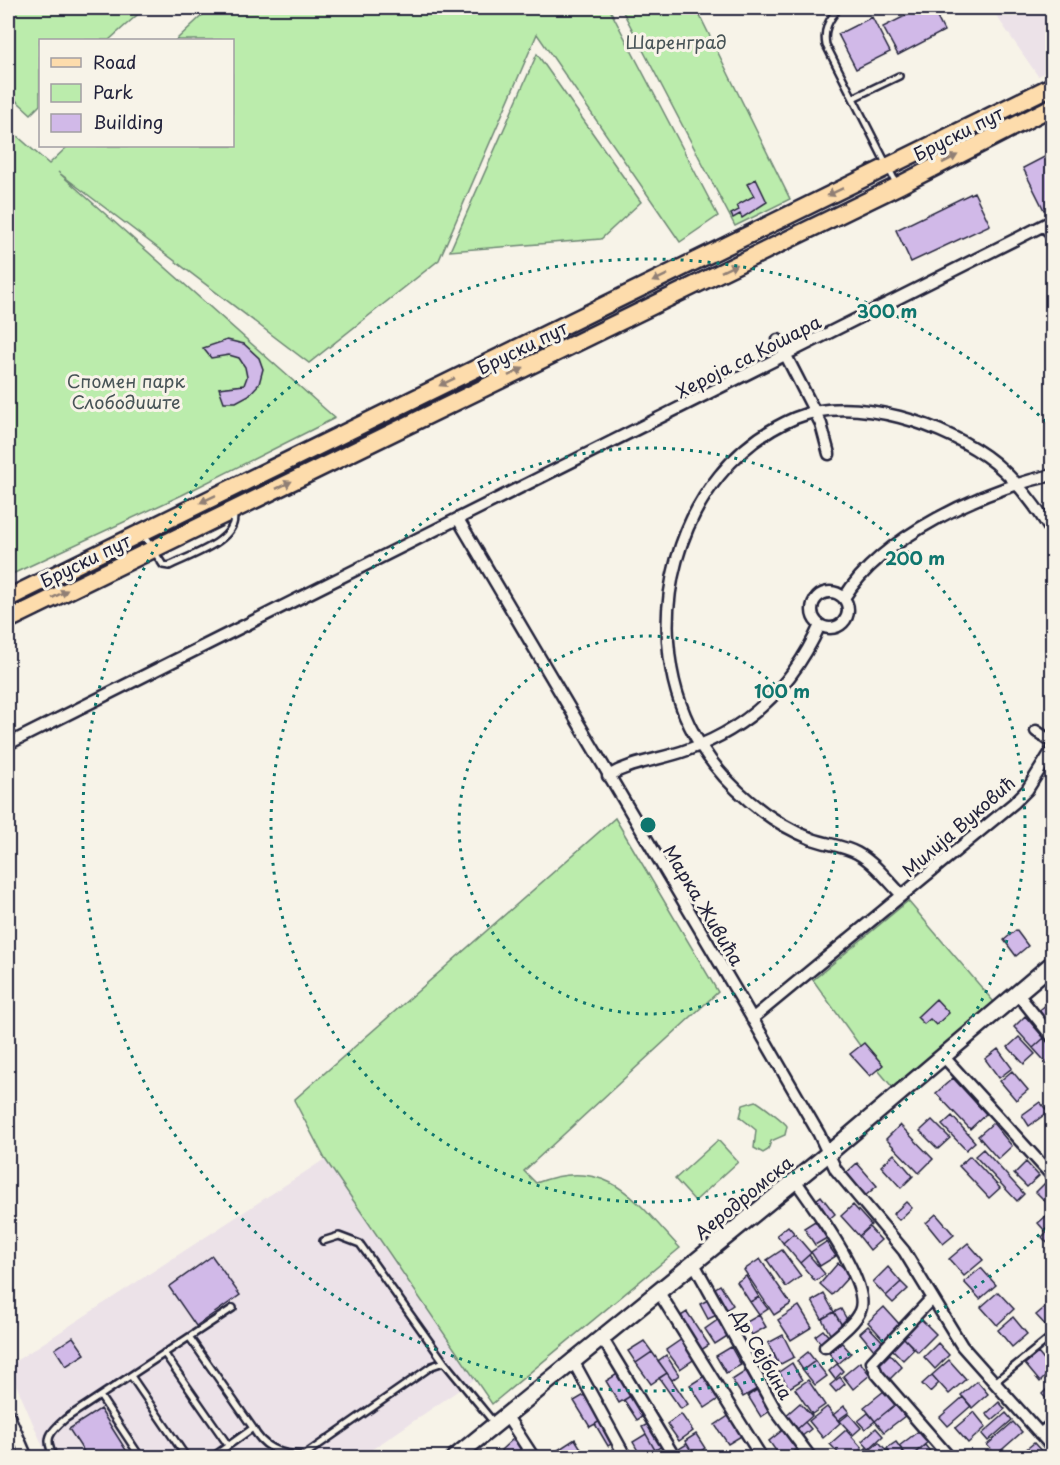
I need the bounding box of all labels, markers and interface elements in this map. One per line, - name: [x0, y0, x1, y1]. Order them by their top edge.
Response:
- park label: Шаренград: [625, 28, 727, 55]
- legend: [39, 39, 234, 147]
- text: Road: [93, 48, 137, 75]
- text: Park: [93, 78, 133, 105]
- street label: Бруски пут: [908, 99, 1008, 167]
- text: Building: [93, 108, 163, 135]
- one-way arrow: [941, 155, 958, 164]
- one-way arrow: [827, 188, 844, 197]
- one-way arrow: [721, 264, 738, 273]
- one-way arrow: [651, 273, 668, 283]
- text: 300 m: [857, 297, 917, 324]
- street label: Хероја са Кошара: [671, 307, 826, 404]
- street label: Бруски пут: [472, 313, 572, 381]
- park label: Спомен парк Слободиште: [67, 367, 185, 415]
- one-way arrow: [508, 367, 525, 376]
- one-way arrow: [439, 377, 456, 387]
- one-way arrow: [276, 480, 293, 489]
- one-way arrow: [200, 494, 217, 504]
- street label: Бруски пут: [35, 526, 135, 594]
- text: 200 m: [885, 544, 945, 571]
- one-way arrow: [51, 589, 68, 599]
- text: 100 m: [754, 677, 810, 704]
- street label: Милија Вуковић: [895, 769, 1021, 883]
- centre of rings: [638, 815, 658, 835]
- street label: Марка Живића: [657, 839, 751, 971]
- street label: Аеродромска: [688, 1148, 799, 1245]
- street label: Др Сејбина: [726, 1303, 800, 1405]

